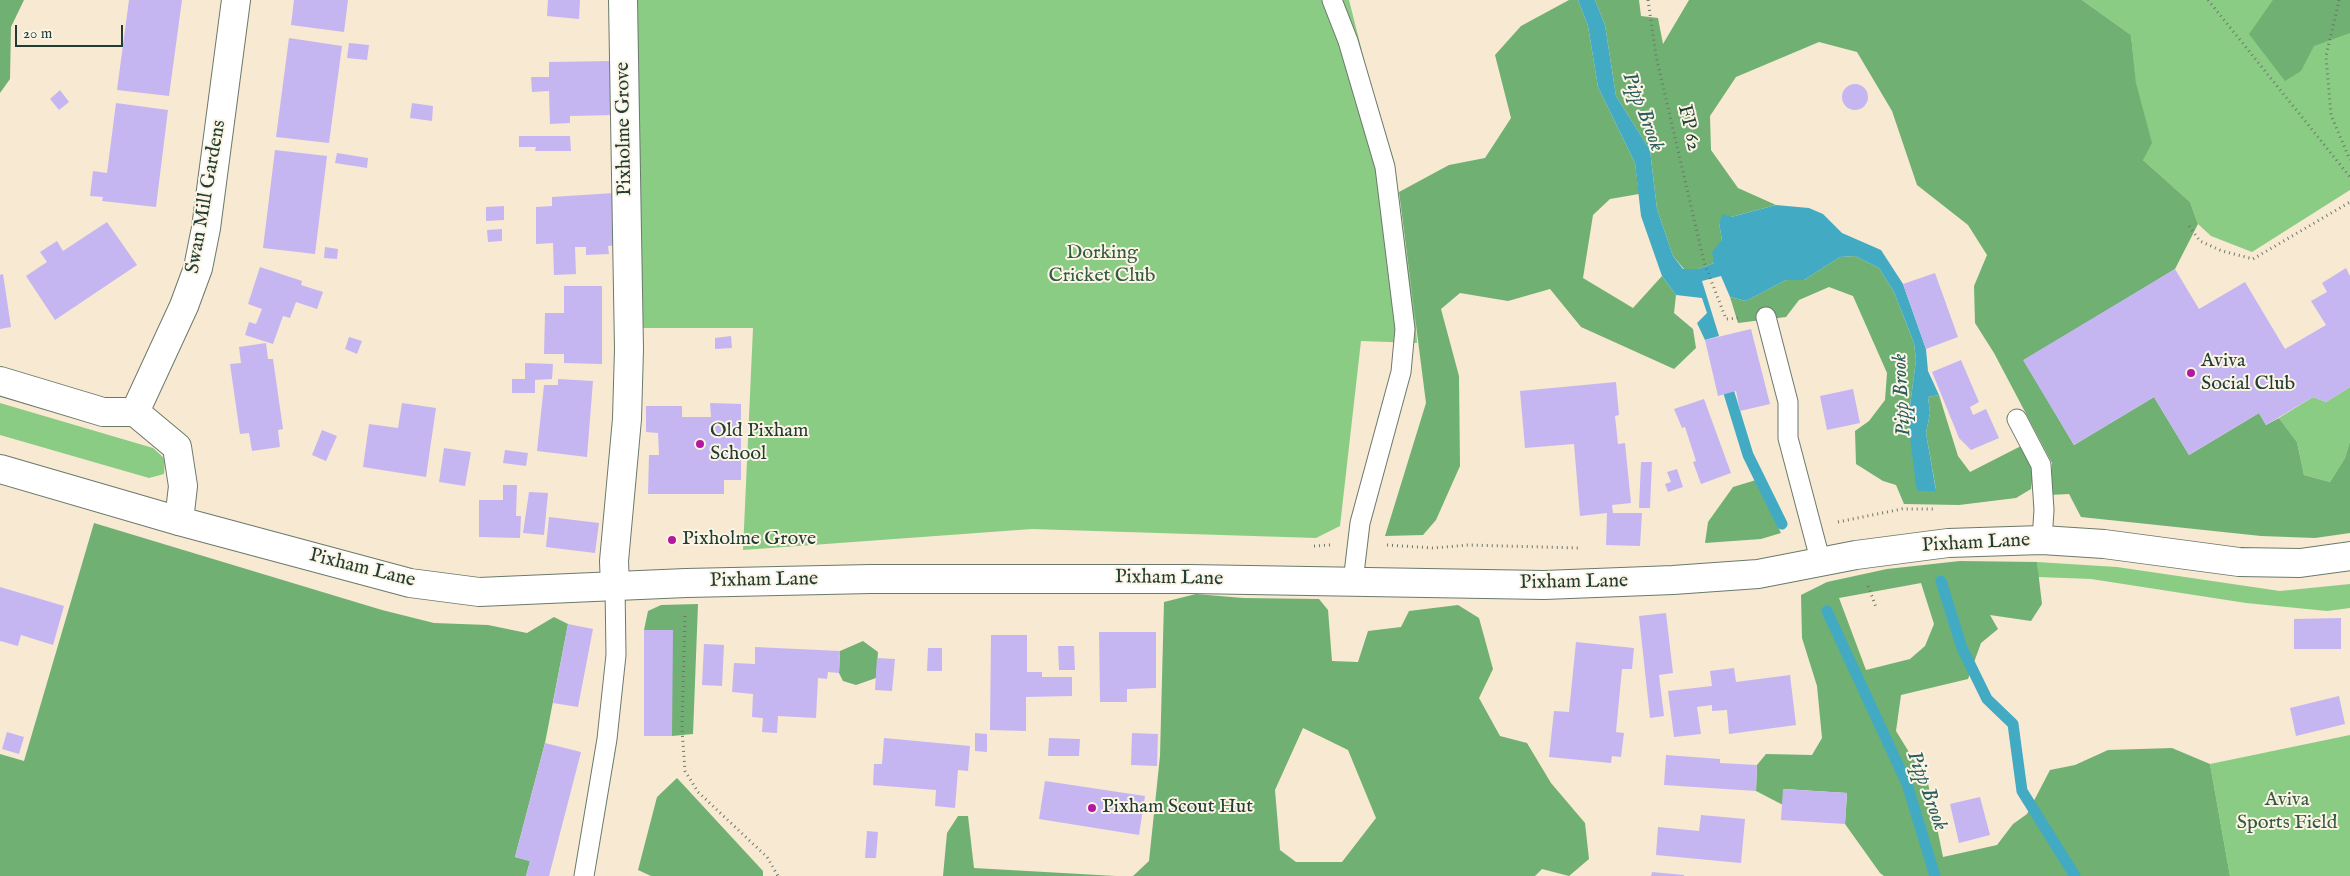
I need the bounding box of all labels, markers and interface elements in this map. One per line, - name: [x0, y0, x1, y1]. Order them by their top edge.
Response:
- scale bar: [18, 15, 125, 47]
- text: 20 m: [23, 24, 52, 43]
- street label: Pixholme Grove: [612, 62, 638, 196]
- water label: Pipp Brook: [1615, 69, 1669, 155]
- street label: FP 62: [1671, 103, 1705, 153]
- street label: Swan Mill Gardens: [182, 118, 232, 276]
- park label: Dorking Cricket Club: [1048, 242, 1156, 289]
- place label: Aviva Social Club: [2201, 350, 2295, 397]
- water label: Pipp Brook: [1888, 353, 1918, 437]
- marker: Aviva Social Club: [2185, 367, 2197, 379]
- place label: Old Pixham School: [710, 420, 808, 467]
- marker: Old Pixham School: [694, 438, 706, 450]
- place label: Pixholme Grove: [682, 528, 816, 552]
- street label: Pixham Lane: [1921, 529, 2031, 559]
- marker: Pixholme Grove: [666, 534, 678, 546]
- street label: Pixham Lane: [306, 544, 418, 594]
- street label: Pixham Lane: [1115, 566, 1223, 592]
- street label: Pixham Lane: [710, 568, 818, 594]
- street label: Pixham Lane: [1520, 570, 1628, 596]
- water label: Pipp Brook: [1900, 748, 1952, 834]
- park label: Aviva Sports Field: [2237, 789, 2337, 836]
- place label: Pixham Scout Hut: [1102, 796, 1253, 820]
- marker: Pixham Scout Hut: [1086, 802, 1098, 814]

